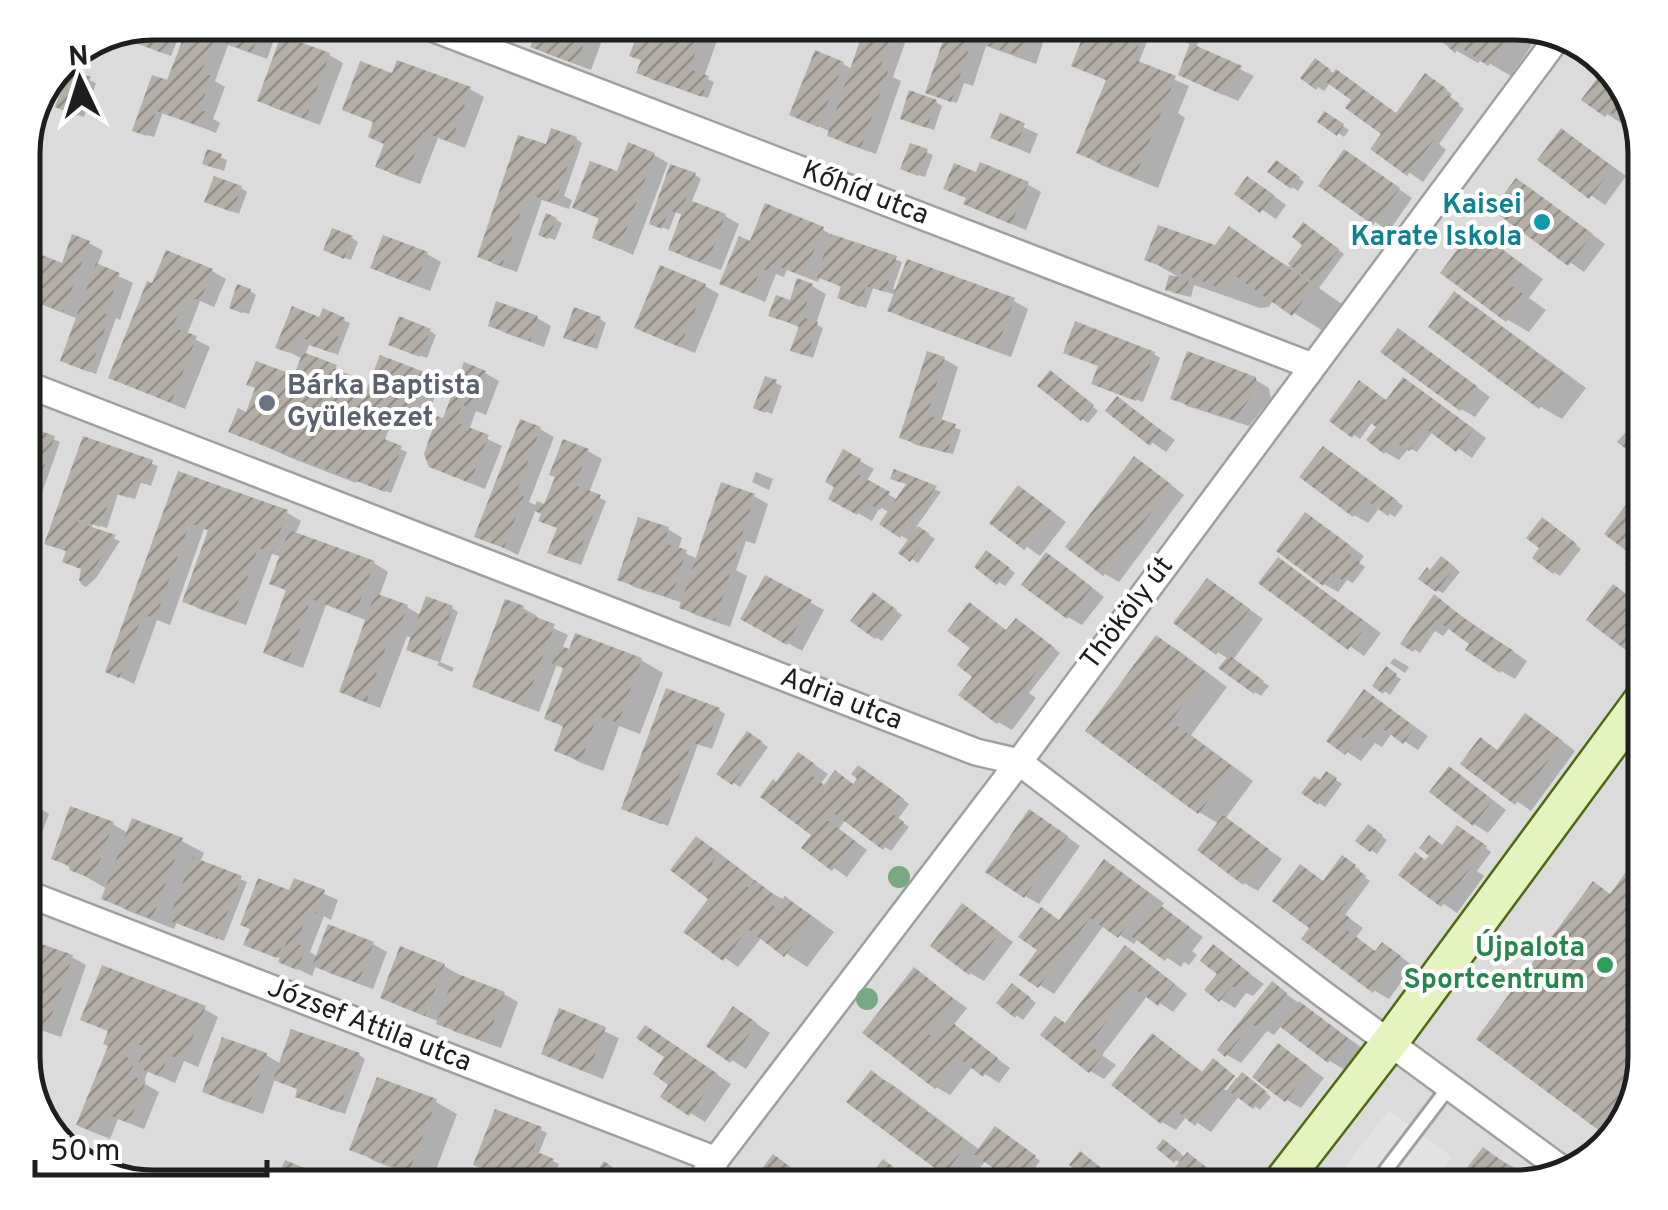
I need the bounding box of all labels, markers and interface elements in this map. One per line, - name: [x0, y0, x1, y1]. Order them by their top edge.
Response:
- north arrow: [30, 30, 130, 130]
- text: N: [67, 39, 90, 77]
- street label: Kőhíd utca: [796, 153, 934, 235]
- place label: Kaisei Karate Iskola: [1351, 188, 1522, 256]
- marker: Kaisei Karate Iskola: [1531, 211, 1553, 233]
- place label: Bárka Baptista Gyülekezet: [287, 369, 481, 437]
- marker: Bárka Baptista Gyülekezet: [256, 392, 278, 414]
- street label: Thököly út: [1074, 550, 1182, 678]
- street label: Adria utca: [775, 660, 907, 740]
- place label: Újpalota Sportcentrum: [1404, 929, 1585, 999]
- marker: Újpalota Sportcentrum: [1594, 954, 1616, 976]
- street label: József Attila utca: [262, 970, 476, 1082]
- scale bar: [35, 1115, 268, 1177]
- text: 50 m: [50, 1134, 120, 1171]

